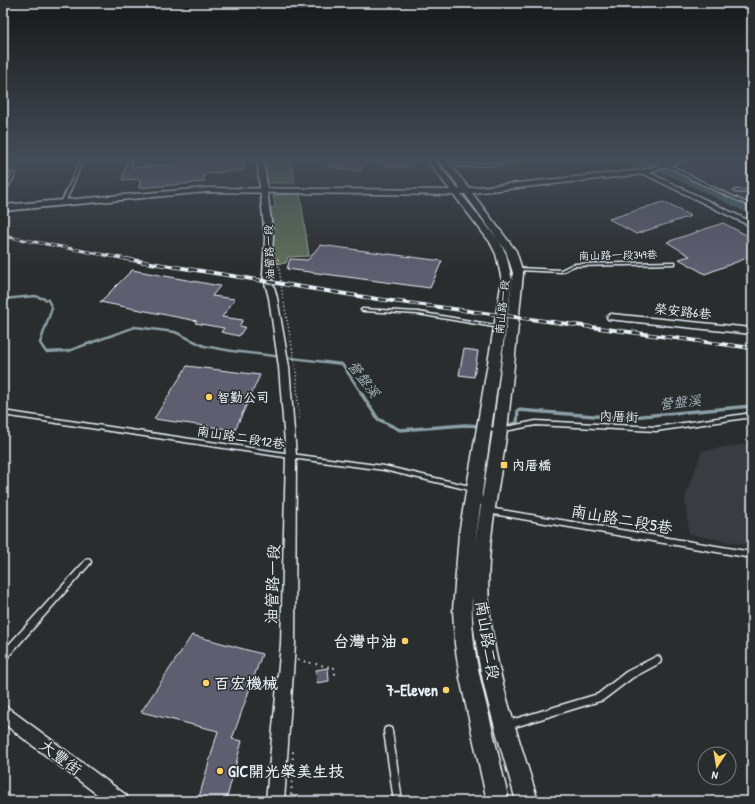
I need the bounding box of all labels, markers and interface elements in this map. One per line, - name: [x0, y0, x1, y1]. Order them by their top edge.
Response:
- street label: 油管路一段: [261, 224, 277, 280]
- street label: 南山路一段349巷: [578, 247, 658, 263]
- street label: 南山路一段: [492, 279, 512, 335]
- street label: 榮安路6巷: [654, 299, 712, 323]
- water label: 營盤溪: [344, 356, 385, 402]
- place label: 智勤公司: [217, 388, 269, 406]
- water label: 營盤溪: [658, 390, 703, 413]
- marker: 智勤公司: [204, 392, 214, 402]
- street label: 內厝街: [599, 406, 639, 426]
- street label: 南山路二段12巷: [196, 421, 286, 453]
- place label: 內厝橋: [512, 456, 552, 474]
- marker: 內厝橋: [499, 460, 509, 470]
- street label: 南山路二段5巷: [569, 499, 675, 539]
- street label: 油管路一段: [260, 544, 284, 624]
- street label: 南山路二段: [471, 599, 505, 681]
- place label: 台灣中油: [333, 630, 397, 652]
- marker: 台灣中油: [400, 636, 410, 646]
- place label: 百宏機械: [214, 672, 278, 694]
- marker: 百宏機械: [201, 678, 211, 688]
- place label: 7-Eleven: [385, 679, 438, 701]
- marker: 7-Eleven: [441, 685, 451, 695]
- street label: 大豐街: [35, 734, 87, 780]
- north arrow: [697, 746, 737, 786]
- place label: GIC開光榮美生技: [228, 760, 344, 782]
- marker: GIC開光榮美生技: [215, 766, 225, 776]
- text: N: [710, 768, 719, 783]

